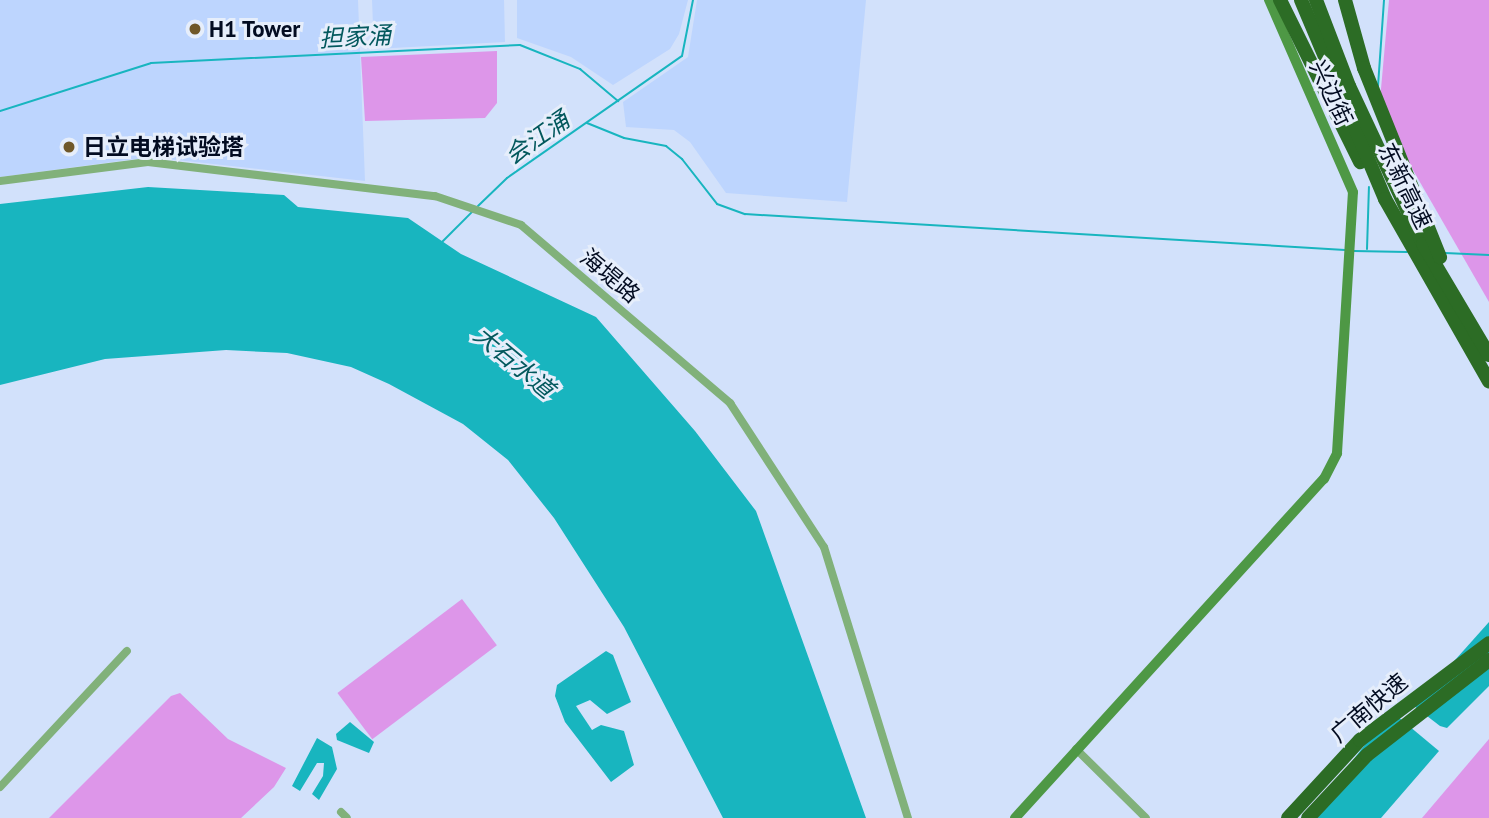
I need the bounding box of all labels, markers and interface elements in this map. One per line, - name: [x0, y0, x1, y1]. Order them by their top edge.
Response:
- place label: H1 Tower: [209, 15, 301, 43]
- marker: H1 Tower: [187, 21, 203, 37]
- water label: 担家涌: [318, 21, 392, 53]
- street label: 兴边街: [1304, 56, 1358, 130]
- water label: 会江涌: [499, 106, 575, 170]
- place label: 日立电梯试验塔: [83, 133, 244, 161]
- marker: 日立电梯试验塔: [61, 139, 77, 155]
- street label: 东新高速: [1372, 139, 1438, 233]
- street label: 海堤路: [575, 243, 645, 309]
- water label: 大石水道: [468, 320, 560, 404]
- street label: 广南快速: [1325, 668, 1413, 748]

